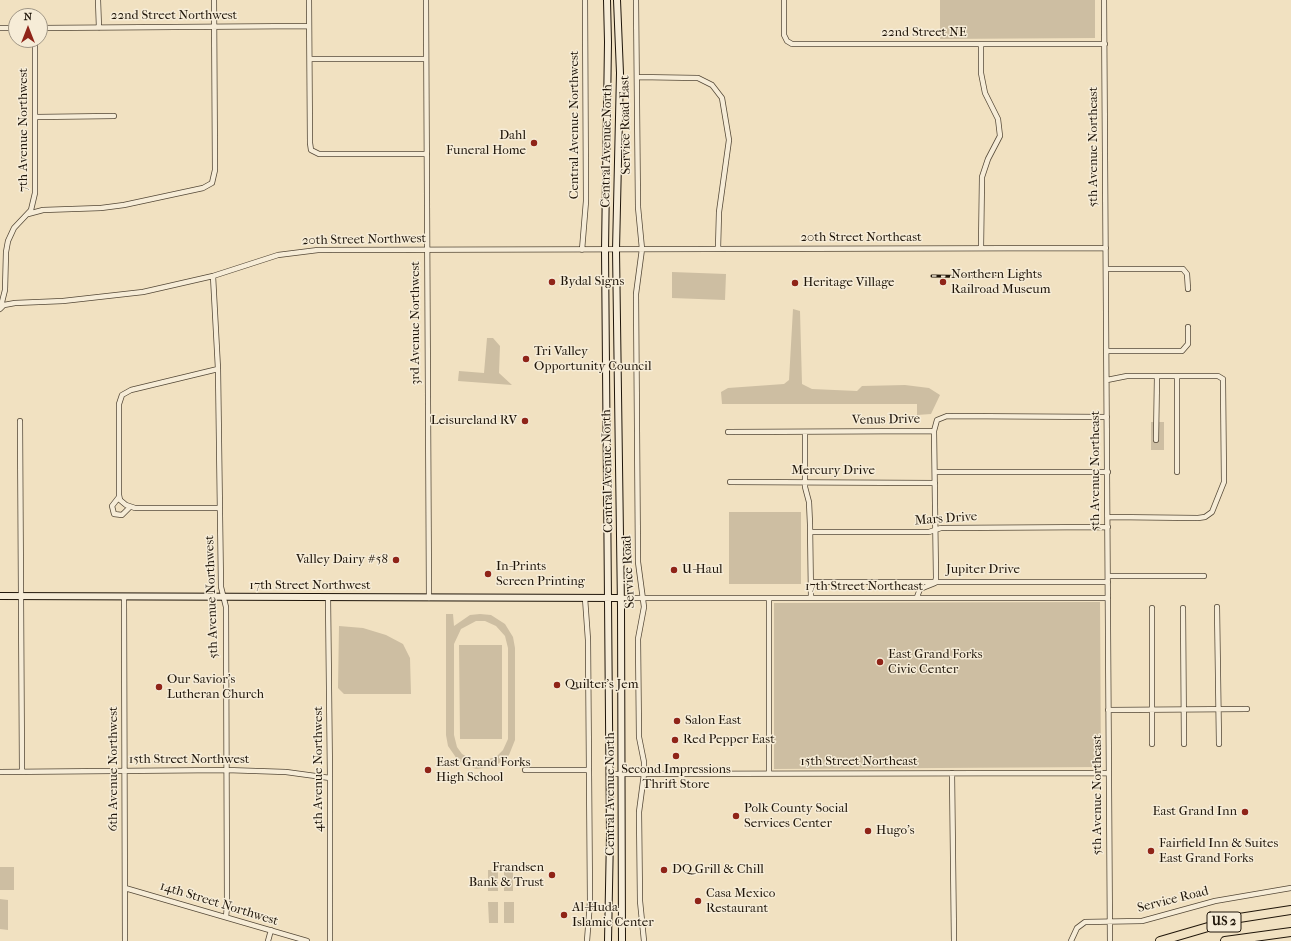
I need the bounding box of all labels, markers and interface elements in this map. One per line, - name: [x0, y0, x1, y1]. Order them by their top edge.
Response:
- north arrow: [8, 8, 48, 48]
- street label: 22nd Street Northwest: [111, 8, 237, 24]
- text: N: [24, 10, 32, 23]
- street label: 22nd Street NE: [881, 25, 967, 41]
- street label: Central Avenue Northwest: [567, 51, 583, 199]
- street label: 7th Avenue Northwest: [16, 68, 32, 192]
- street label: Service Road East: [617, 75, 635, 175]
- street label: Central Avenue North: [598, 84, 616, 208]
- street label: 5th Avenue Northeast: [1086, 87, 1102, 207]
- place label: Dahl Funeral Home: [446, 128, 526, 159]
- marker: Dahl Funeral Home: [529, 138, 539, 148]
- street label: 20th Street Northeast: [800, 230, 922, 246]
- street label: 20th Street Northwest: [302, 231, 426, 249]
- street label: 3rd Avenue Northwest: [408, 261, 424, 385]
- place label: Northern Lights Railroad Museum: [951, 267, 1050, 298]
- place label: Bydal Signs: [560, 274, 624, 290]
- place label: Heritage Village: [803, 275, 895, 291]
- marker: Bydal Signs: [547, 277, 557, 287]
- marker: Northern Lights Railroad Museum: [938, 277, 948, 287]
- marker: Heritage Village: [790, 278, 800, 288]
- place label: Tri Valley Opportunity Council: [534, 344, 652, 375]
- marker: Tri Valley Opportunity Council: [521, 354, 531, 364]
- street label: Central Avenue North: [599, 409, 617, 533]
- street label: 5th Avenue Northeast: [1088, 411, 1104, 531]
- street label: Venus Drive: [852, 412, 920, 428]
- place label: Leisureland RV: [431, 413, 517, 429]
- marker: Leisureland RV: [520, 416, 530, 426]
- street label: Mercury Drive: [791, 463, 875, 479]
- street label: Mars Drive: [914, 509, 978, 529]
- street label: 5th Avenue Northwest: [202, 535, 222, 659]
- street label: Service Road: [619, 535, 639, 609]
- place label: Valley Dairy #58: [296, 552, 388, 568]
- marker: Valley Dairy #58: [391, 555, 401, 565]
- place label: In-Prints Screen Printing: [496, 559, 585, 590]
- place label: U-Haul: [682, 562, 723, 578]
- street label: Jupiter Drive: [946, 562, 1020, 578]
- marker: U-Haul: [669, 565, 679, 575]
- marker: In-Prints Screen Printing: [483, 569, 493, 579]
- street label: 17th Street Northwest: [249, 578, 371, 594]
- street label: 17th Street Northeast: [805, 579, 923, 595]
- place label: East Grand Forks Civic Center: [888, 647, 983, 678]
- marker: East Grand Forks Civic Center: [875, 657, 885, 667]
- place label: Our Savior's Lutheran Church: [167, 672, 264, 703]
- place label: Quilter's Jem: [565, 677, 638, 693]
- marker: Quilter's Jem: [552, 680, 562, 690]
- marker: Our Savior's Lutheran Church: [154, 682, 164, 692]
- street label: 6th Avenue Northwest: [106, 706, 122, 832]
- street label: 4th Avenue Northwest: [311, 706, 327, 832]
- place label: Salon East: [685, 713, 741, 729]
- marker: Salon East: [672, 716, 682, 726]
- street label: Central Avenue North: [603, 732, 619, 856]
- place label: Red Pepper East: [683, 732, 775, 748]
- marker: Red Pepper East: [670, 735, 680, 745]
- street label: 5th Avenue Northeast: [1090, 735, 1106, 855]
- marker: Second Impressions Thrift Store: [671, 751, 681, 761]
- street label: 15th Street Northwest: [129, 752, 249, 768]
- street label: 15th Street Northeast: [800, 754, 918, 770]
- place label: East Grand Forks High School: [436, 755, 531, 786]
- place label: Second Impressions Thrift Store: [621, 762, 731, 793]
- marker: East Grand Forks High School: [423, 765, 433, 775]
- place label: Polk County Social Services Center: [744, 801, 848, 832]
- place label: East Grand Inn: [1153, 804, 1237, 820]
- marker: East Grand Inn: [1240, 807, 1250, 817]
- marker: Polk County Social Services Center: [731, 811, 741, 821]
- place label: Hugo's: [876, 823, 914, 839]
- marker: Hugo's: [863, 826, 873, 836]
- place label: Fairfield Inn & Suites East Grand Forks: [1159, 836, 1278, 867]
- marker: Fairfield Inn & Suites East Grand Forks: [1146, 846, 1156, 856]
- place label: Frandsen Bank & Trust: [469, 860, 544, 891]
- place label: DQ Grill & Chill: [672, 862, 764, 878]
- marker: DQ Grill & Chill: [659, 865, 669, 875]
- marker: Frandsen Bank & Trust: [547, 870, 557, 880]
- street label: 14th Street Northwest: [158, 879, 280, 929]
- street label: Service Road: [1136, 884, 1210, 916]
- place label: Casa Mexico Restaurant: [706, 886, 775, 917]
- marker: Casa Mexico Restaurant: [693, 896, 703, 906]
- place label: Al-Huda Islamic Center: [572, 900, 654, 931]
- marker: Al-Huda Islamic Center: [559, 910, 569, 920]
- road number: US 2: [1207, 912, 1241, 932]

